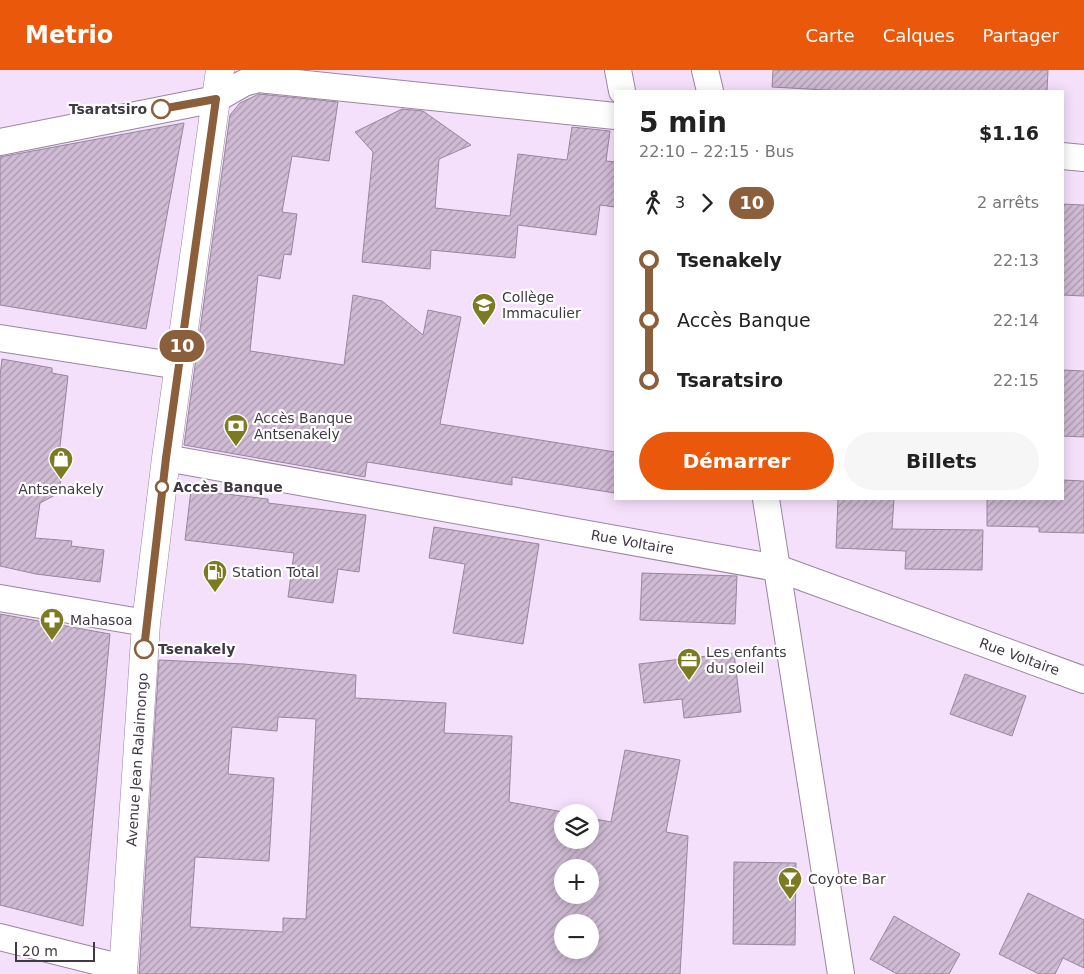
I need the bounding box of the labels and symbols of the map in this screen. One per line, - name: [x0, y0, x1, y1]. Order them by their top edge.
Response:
- marker: Tsaratsiro: [151, 99, 171, 119]
- place label: Tsaratsiro: [69, 101, 147, 117]
- place label: Collège Immaculier: [502, 289, 581, 321]
- school or university icon: Collège Immaculier: [471, 292, 497, 326]
- line badge: 10: [160, 330, 204, 362]
- place label: Accès Banque Antsenakely: [254, 410, 353, 442]
- bank icon: Accès Banque Antsenakely: [223, 413, 249, 447]
- shop icon: Antsenakely: [48, 446, 74, 480]
- place label: Accès Banque: [173, 479, 283, 495]
- marker: Accès Banque: [155, 480, 169, 494]
- place label: Antsenakely: [18, 481, 104, 497]
- street label: Rue Voltaire: [590, 527, 675, 557]
- fuel station icon: Station Total: [202, 559, 228, 593]
- place label: Station Total: [232, 564, 319, 580]
- pharmacy icon: Mahasoa: [39, 607, 65, 641]
- place label: Mahasoa: [70, 612, 133, 628]
- street label: Rue Voltaire: [977, 635, 1062, 678]
- marker: Tsenakely: [134, 639, 154, 659]
- place label: Tsenakely: [158, 641, 235, 657]
- place label: Les enfants du soleil: [706, 644, 787, 676]
- office icon: Les enfants du soleil: [676, 647, 702, 681]
- street label: Avenue Jean Ralaimongo: [123, 672, 151, 847]
- bar icon: Coyote Bar: [777, 866, 803, 900]
- place label: Coyote Bar: [808, 871, 886, 887]
- scale bar: [15, 939, 95, 962]

